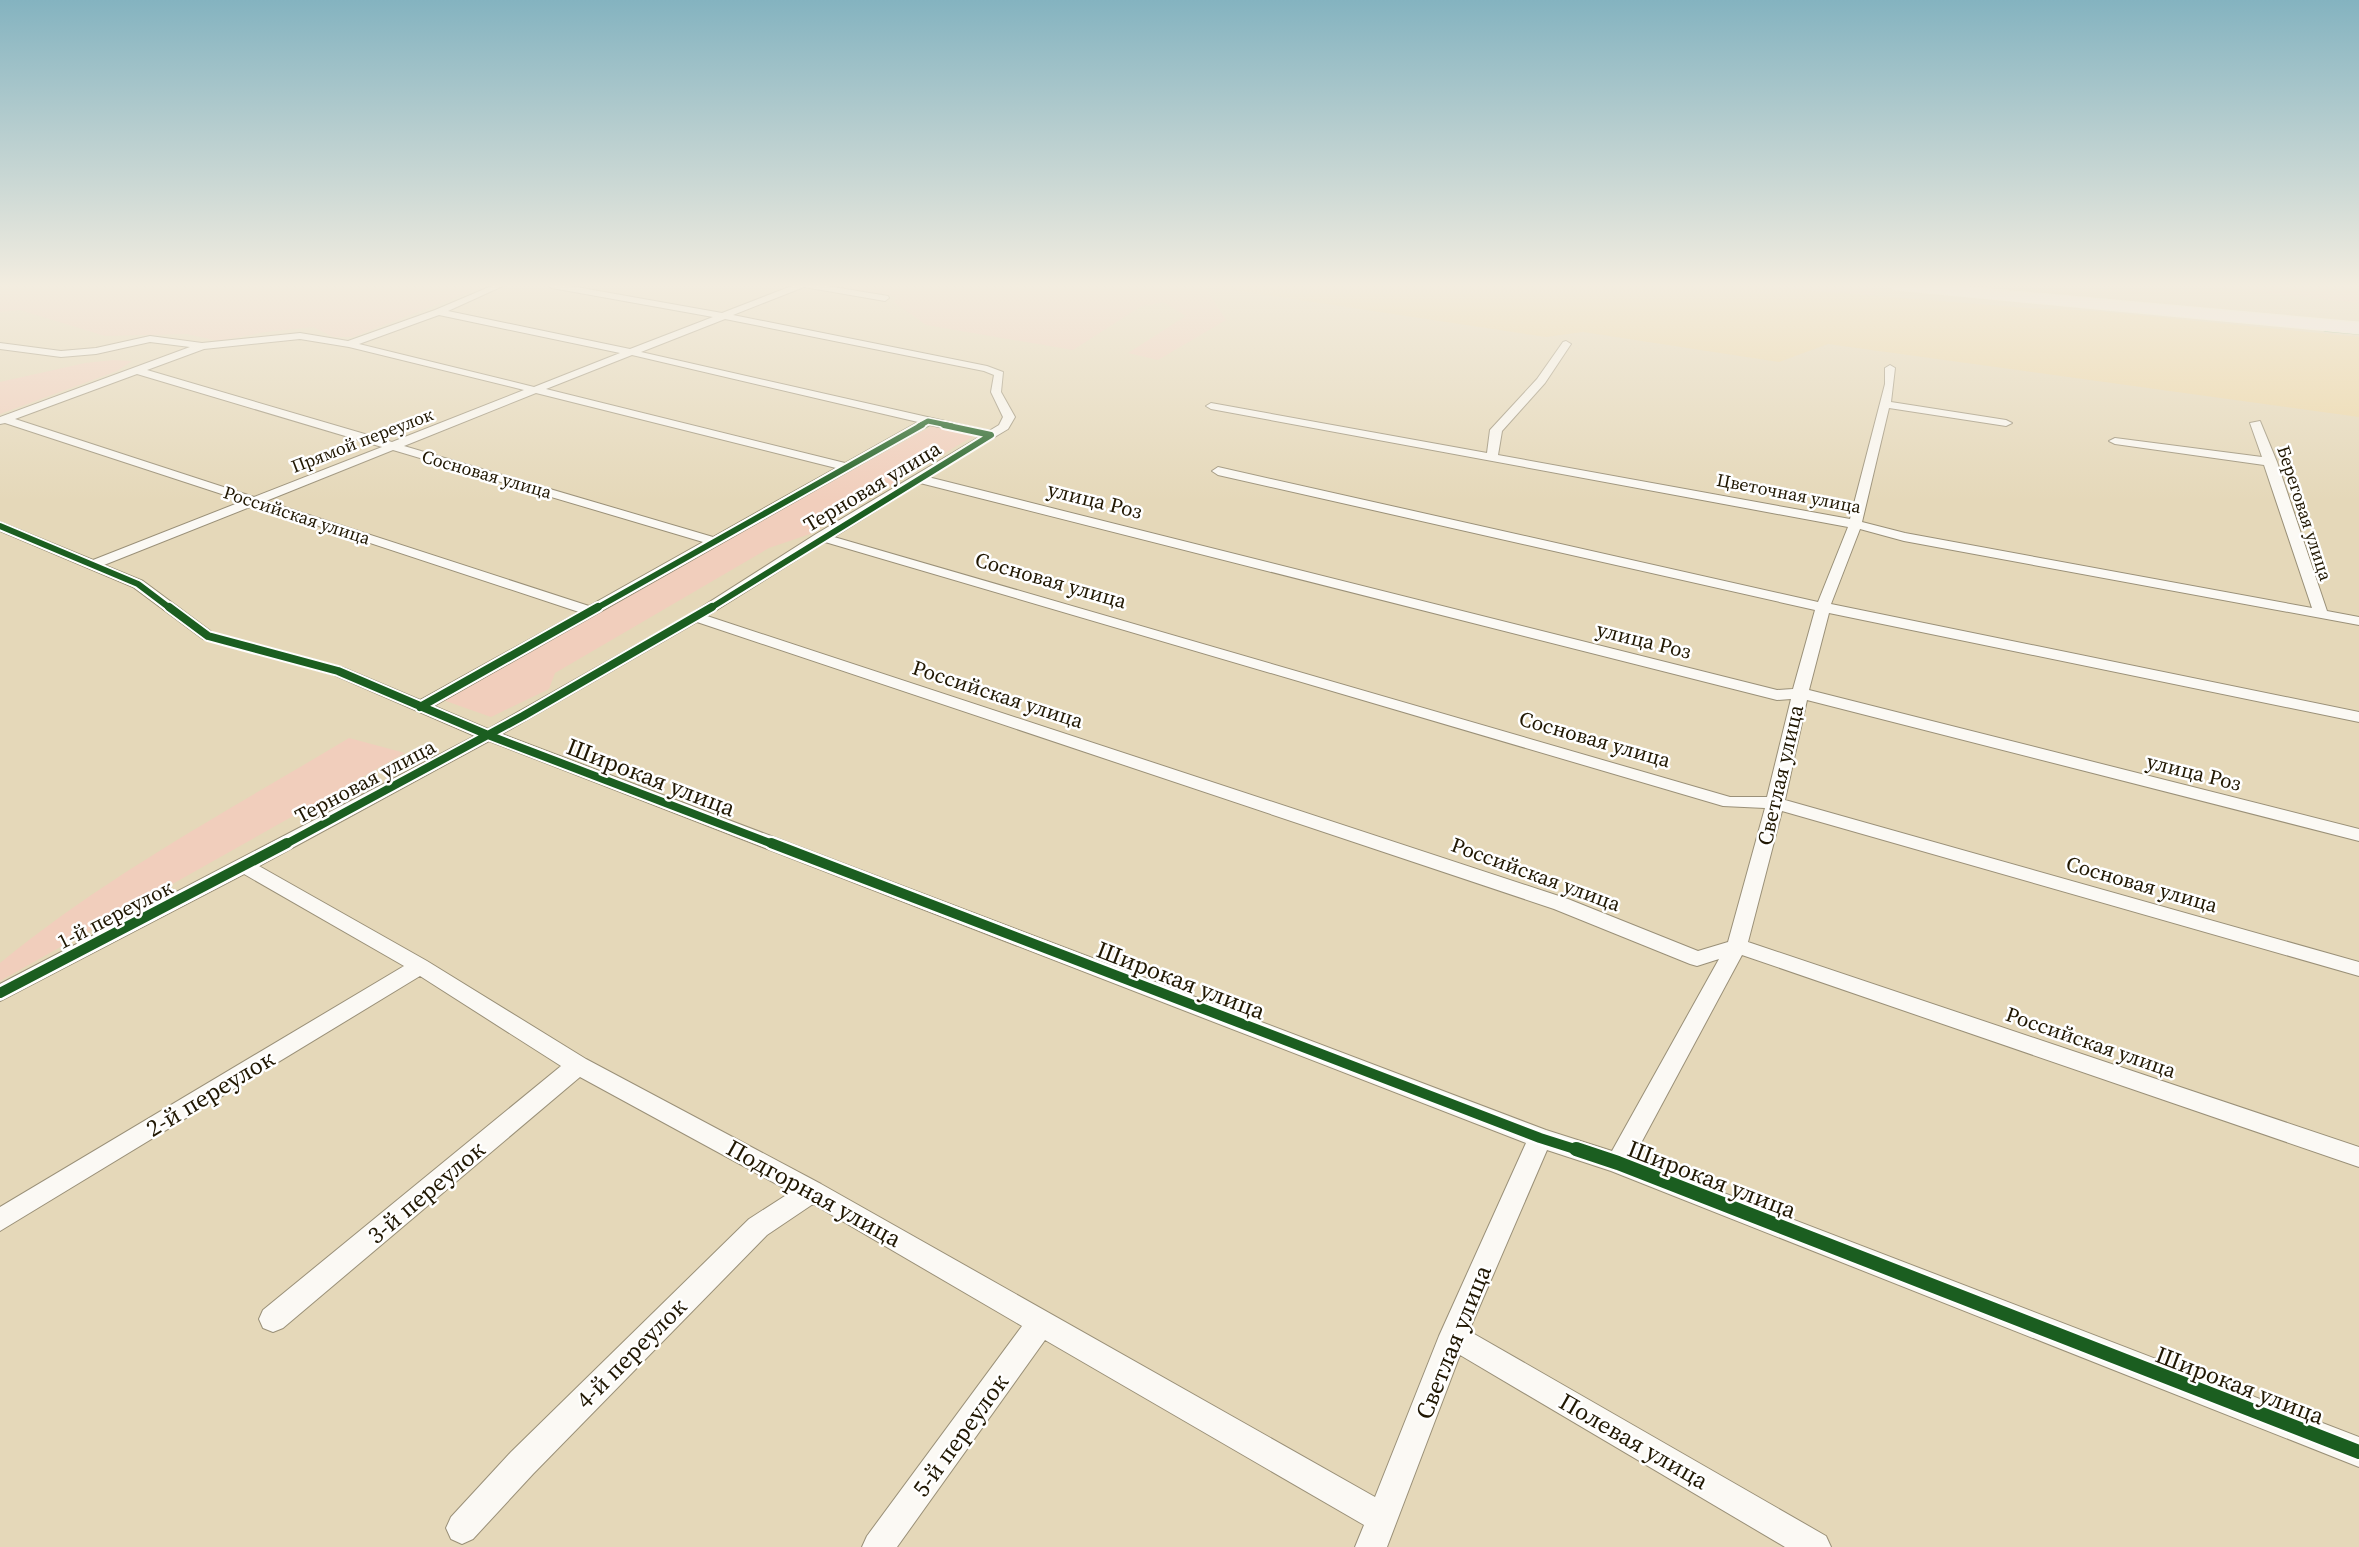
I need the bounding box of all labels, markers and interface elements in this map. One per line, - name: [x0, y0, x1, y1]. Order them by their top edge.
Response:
- street label: Прямой переулок: [287, 401, 437, 479]
- street label: Терновая улица: [798, 433, 946, 538]
- street label: Береговая улица: [2271, 442, 2339, 585]
- street label: Сосновая улица: [419, 444, 556, 505]
- street label: Цветочная улица: [1715, 467, 1864, 519]
- street label: улица Роз: [1045, 474, 1145, 526]
- street label: Российская улица: [220, 480, 374, 551]
- street label: Сосновая улица: [972, 545, 1130, 616]
- street label: улица Роз: [1594, 614, 1694, 666]
- street label: Российская улица: [909, 653, 1088, 735]
- street label: Светлая улица: [1750, 702, 1810, 848]
- street label: Сосновая улица: [1516, 704, 1674, 775]
- street label: Широкая улица: [562, 730, 741, 825]
- street label: Терновая улица: [290, 732, 441, 830]
- street label: улица Роз: [2144, 746, 2244, 798]
- street label: Российская улица: [1447, 830, 1625, 918]
- street label: Сосновая улица: [2063, 849, 2221, 920]
- street label: 1-й переулок: [52, 872, 178, 956]
- street label: Широкая улица: [1092, 933, 1271, 1028]
- street label: Российская улица: [2002, 999, 2180, 1085]
- street label: 2-й переулок: [140, 1042, 280, 1144]
- street label: Подгорная улица: [721, 1131, 908, 1255]
- street label: Широкая улица: [1623, 1132, 1802, 1227]
- street label: 3-й переулок: [360, 1133, 492, 1251]
- street label: Светлая улица: [1407, 1259, 1499, 1424]
- street label: 4-й переулок: [568, 1290, 694, 1416]
- street label: Широкая улица: [2151, 1338, 2330, 1433]
- street label: 5-й переулок: [904, 1367, 1016, 1503]
- street label: Полевая улица: [1553, 1385, 1715, 1497]

